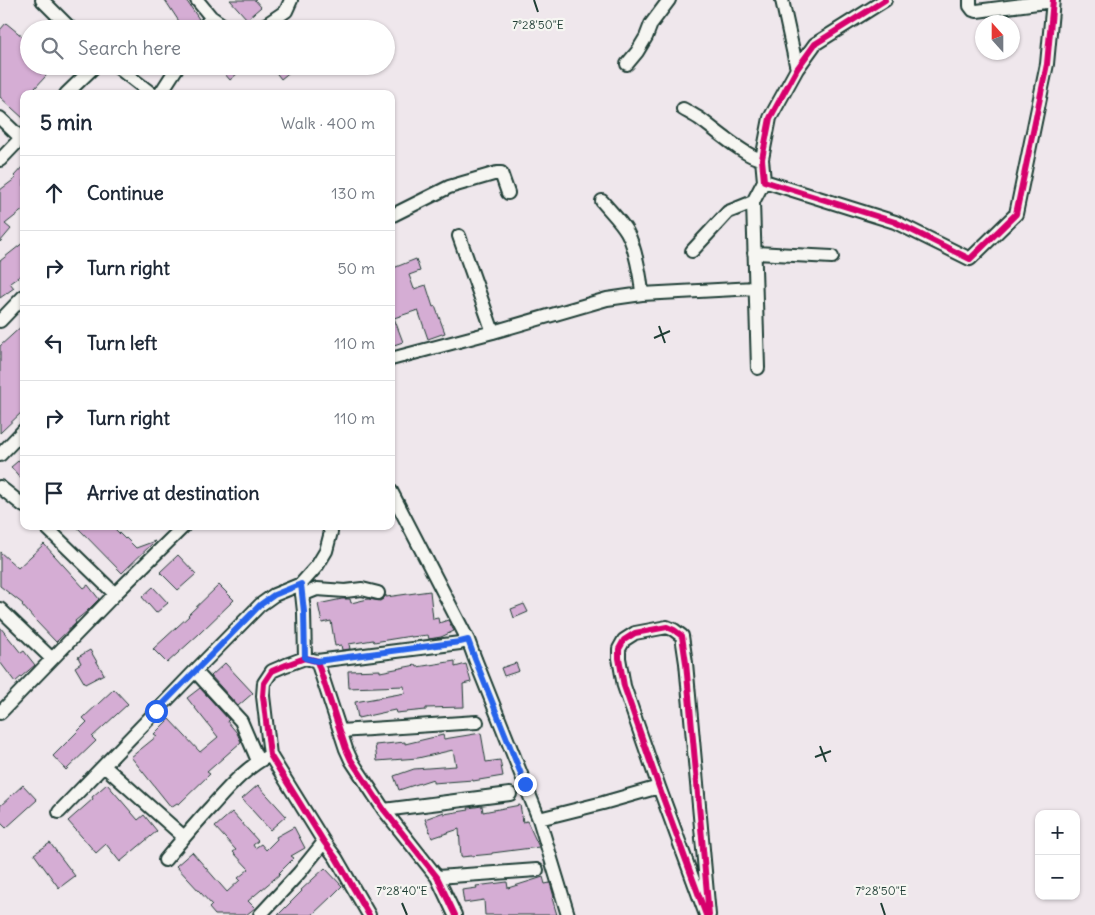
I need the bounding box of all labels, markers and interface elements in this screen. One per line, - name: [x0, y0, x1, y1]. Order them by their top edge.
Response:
- north arrow: [975, 15, 1020, 60]
- text: 7°28'50"E: [512, 17, 564, 32]
- search box: [20, 20, 395, 75]
- icon: search: [38, 34, 66, 62]
- text: Search here: [78, 36, 181, 60]
- text: 5 min: [40, 109, 92, 136]
- text: Walk · 400 m: [281, 113, 375, 133]
- icon: ahead: [40, 179, 68, 207]
- text: Continue: [87, 181, 164, 205]
- text: 130 m: [331, 183, 375, 203]
- icon: right: [40, 254, 68, 282]
- text: Turn right: [87, 256, 170, 280]
- text: 50 m: [337, 258, 375, 278]
- icon: left: [40, 329, 68, 357]
- text: Turn left: [87, 331, 157, 355]
- text: 110 m: [334, 333, 375, 353]
- icon: right: [40, 404, 68, 432]
- text: Turn right: [87, 406, 170, 430]
- text: 110 m: [334, 408, 375, 428]
- icon: arrive: [40, 479, 68, 507]
- text: Arrive at destination: [87, 481, 260, 505]
- route start: [145, 700, 168, 723]
- route end: [514, 773, 537, 796]
- map controls: [1035, 810, 1080, 900]
- button: +: [1035, 810, 1080, 855]
- button: −: [1035, 855, 1080, 900]
- text: 7°28'40"E: [376, 883, 428, 898]
- text: 7°28'50"E: [855, 883, 907, 898]

